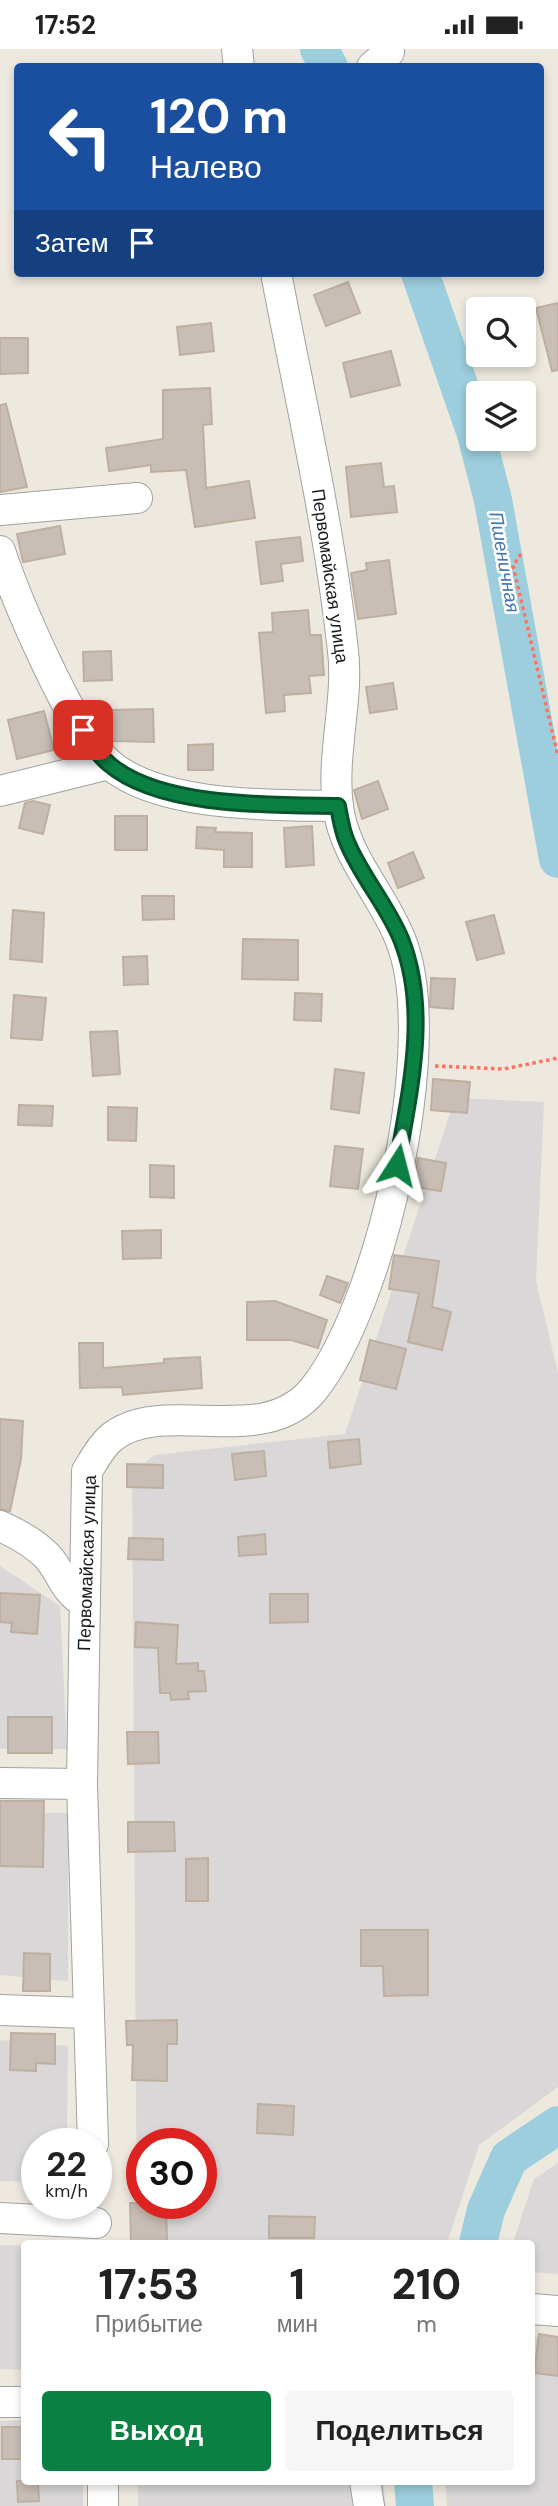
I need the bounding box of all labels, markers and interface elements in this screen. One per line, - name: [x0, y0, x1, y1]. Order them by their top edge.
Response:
- text: 17:52: [35, 8, 96, 42]
- text: 120 m: [150, 84, 288, 148]
- icon: left: [35, 91, 126, 182]
- text: Налево: [150, 146, 262, 188]
- icon: arrive: [123, 224, 161, 262]
- text: Затем: [35, 226, 109, 260]
- map controls: [466, 297, 536, 451]
- button: search: [466, 297, 536, 367]
- button: layers: [466, 381, 536, 451]
- street label: Первомайская улица: [306, 487, 354, 666]
- water label: Пшеничная: [483, 510, 526, 615]
- pin: [53, 700, 113, 760]
- icon: arrive: [64, 711, 102, 749]
- position arrow: [360, 1128, 434, 1202]
- street label: Первомайская улица: [72, 1474, 102, 1651]
- speed limit sign: 30: [126, 2128, 217, 2219]
- text: 22: [46, 2141, 87, 2187]
- text: km/h: [45, 2179, 88, 2203]
- text: 17:53: [99, 2257, 199, 2312]
- text: 1: [290, 2257, 305, 2312]
- text: 210: [392, 2257, 461, 2312]
- text: Прибытие: [95, 2309, 203, 2339]
- text: мин: [277, 2309, 318, 2339]
- text: m: [416, 2309, 437, 2339]
- button: Выход: [42, 2391, 271, 2471]
- button: Поделиться: [285, 2391, 514, 2471]

